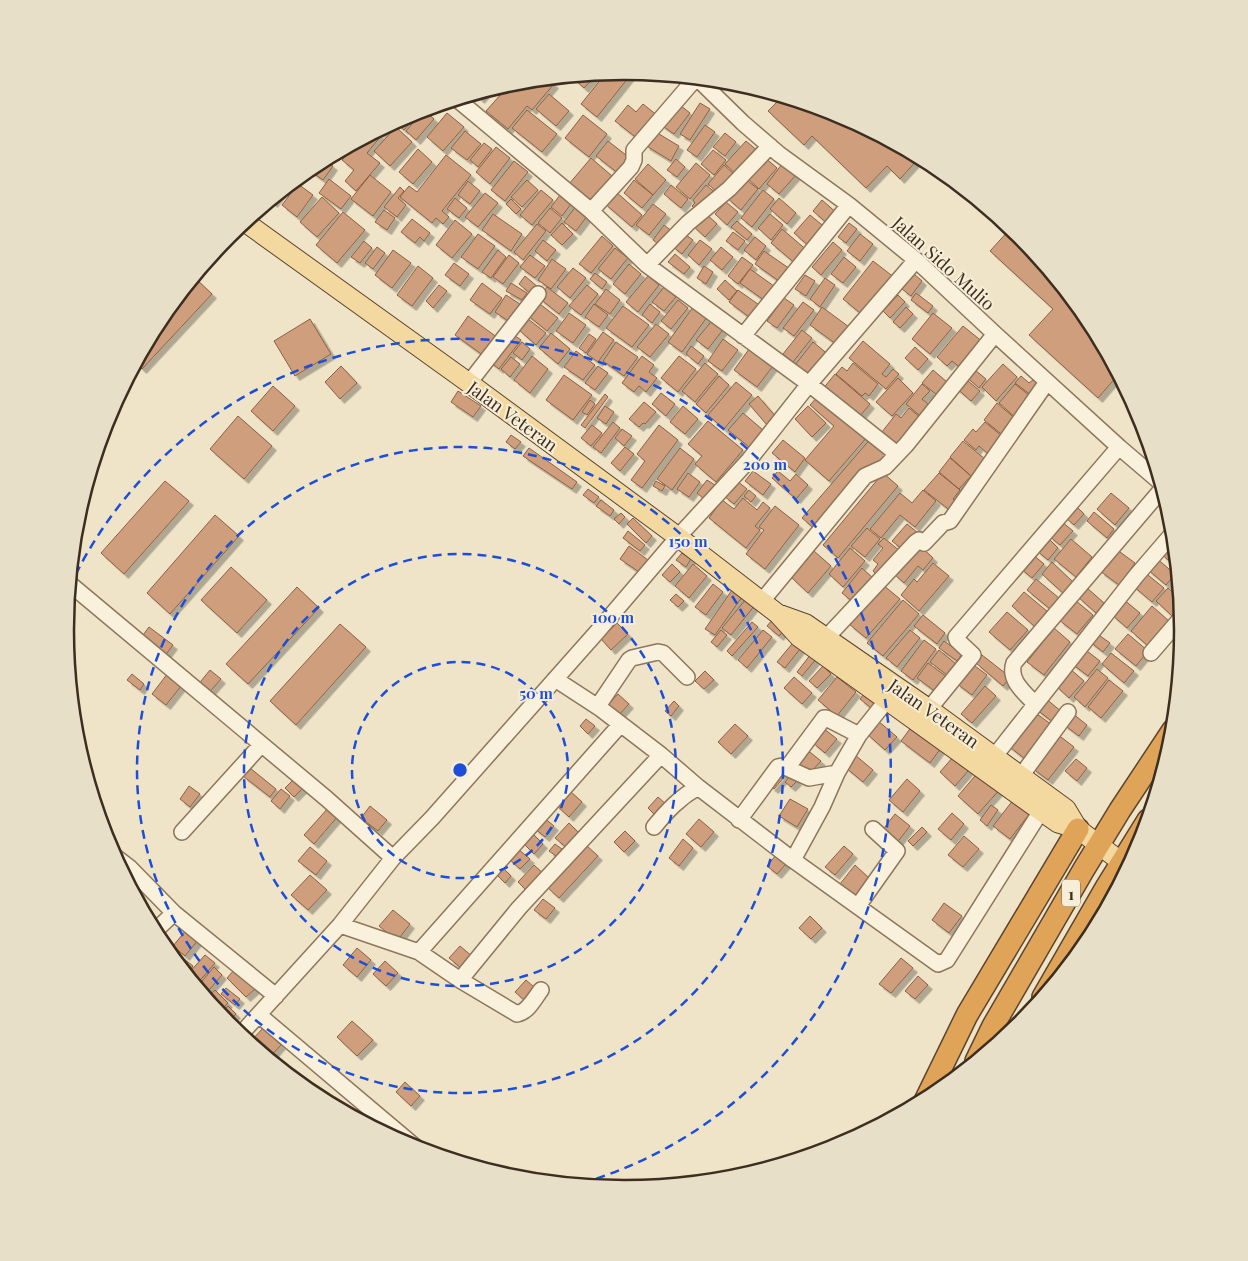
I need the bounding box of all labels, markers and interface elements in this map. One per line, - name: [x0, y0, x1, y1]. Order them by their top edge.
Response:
- street label: Jalan Sido Mulio: [887, 210, 1000, 315]
- street label: Jalan Veteran: [462, 375, 563, 457]
- text: 200 m: [743, 454, 788, 474]
- text: 150 m: [668, 531, 708, 551]
- text: 100 m: [592, 607, 635, 627]
- street label: Jalan Veteran: [883, 672, 984, 753]
- text: 50 m: [519, 683, 553, 703]
- centre of rings: [451, 761, 469, 779]
- road number: 1: [1062, 880, 1080, 906]

